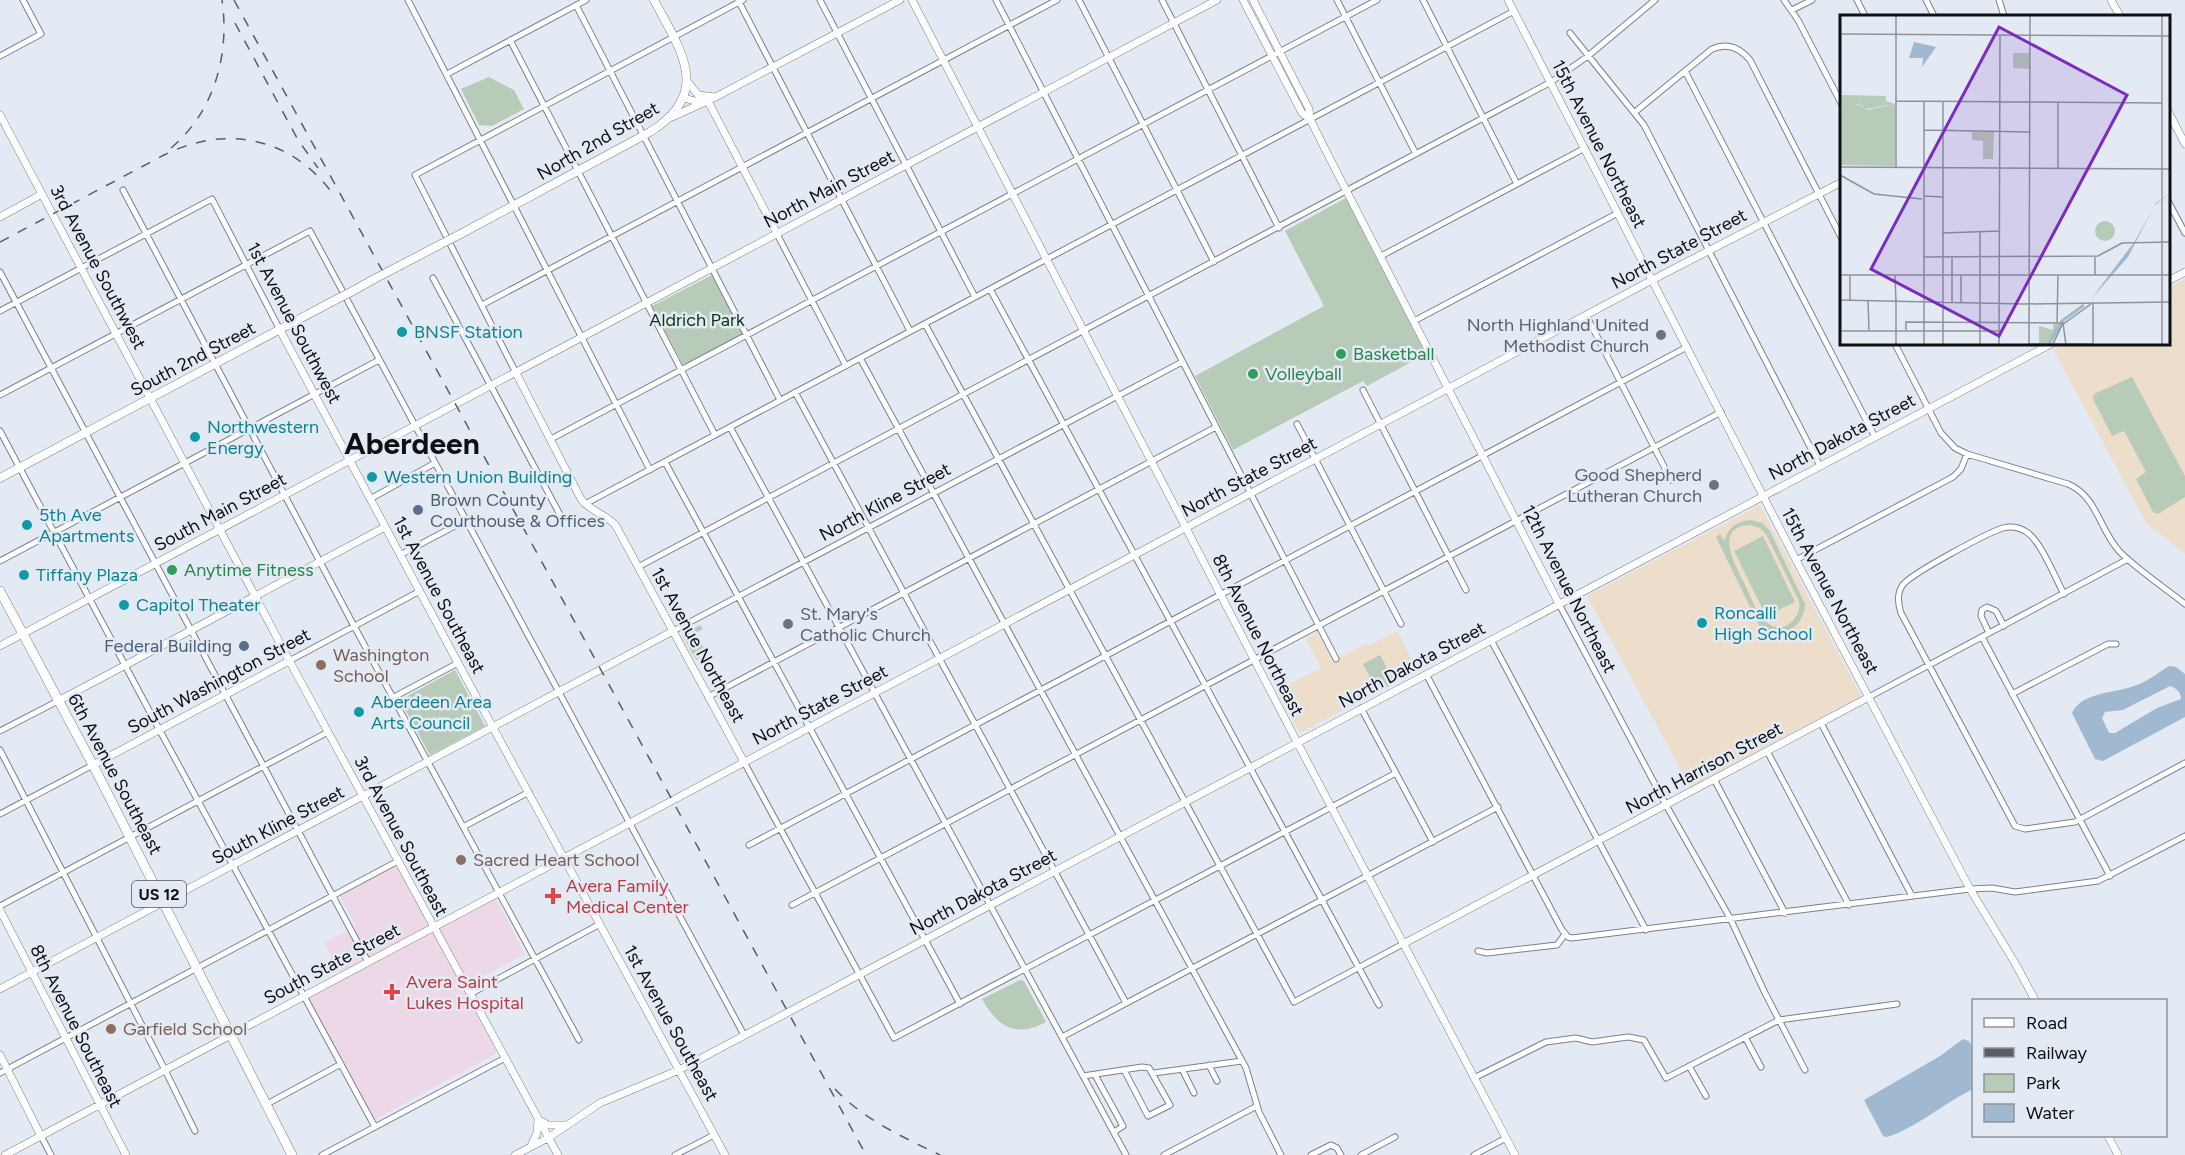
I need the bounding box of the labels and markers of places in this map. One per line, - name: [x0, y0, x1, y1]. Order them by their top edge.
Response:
- place label: North Highland United Methodist Church: [1467, 314, 1649, 357]
- place label: BNSF Station: [414, 321, 523, 343]
- marker: BNSF Station: [395, 325, 409, 339]
- marker: North Highland United Methodist Church: [1654, 328, 1668, 342]
- place label: Basketball: [1353, 343, 1434, 365]
- marker: Basketball: [1334, 347, 1348, 361]
- place label: Volleyball: [1265, 363, 1342, 385]
- marker: Volleyball: [1246, 367, 1260, 381]
- place label: Northwestern Energy: [207, 416, 319, 459]
- marker: Northwestern Energy: [188, 430, 202, 444]
- place label: Good Shepherd Lutheran Church: [1567, 464, 1702, 507]
- place label: Western Union Building: [384, 466, 572, 488]
- marker: Western Union Building: [365, 470, 379, 484]
- marker: Good Shepherd Lutheran Church: [1707, 478, 1721, 492]
- place label: Brown County Courthouse & Offices: [430, 489, 605, 532]
- marker: Brown County Courthouse & Offices: [411, 503, 425, 517]
- place label: 5th Ave Apartments: [39, 504, 134, 547]
- marker: 5th Ave Apartments: [20, 518, 34, 532]
- place label: Anytime Fitness: [184, 559, 314, 581]
- marker: Anytime Fitness: [165, 563, 179, 577]
- place label: Tiffany Plaza: [36, 564, 138, 586]
- marker: Tiffany Plaza: [17, 568, 31, 582]
- place label: Capitol Theater: [136, 594, 260, 616]
- marker: Capitol Theater: [117, 598, 131, 612]
- place label: Roncalli High School: [1714, 602, 1812, 645]
- place label: St. Mary's Catholic Church: [800, 603, 931, 646]
- marker: Roncalli High School: [1695, 616, 1709, 630]
- marker: St. Mary's Catholic Church: [781, 617, 795, 631]
- place label: Federal Building: [104, 635, 232, 657]
- marker: Federal Building: [237, 639, 251, 653]
- place label: Washington School: [333, 644, 429, 687]
- marker: Washington School: [314, 658, 328, 672]
- place label: Aberdeen Area Arts Council: [371, 691, 492, 734]
- marker: Aberdeen Area Arts Council: [352, 705, 366, 719]
- place label: Sacred Heart School: [473, 849, 639, 871]
- marker: Sacred Heart School: [454, 853, 468, 867]
- place label: Avera Family Medical Center: [566, 875, 689, 918]
- marker: Avera Family Medical Center: [544, 887, 562, 905]
- place label: Avera Saint Lukes Hospital: [406, 971, 524, 1014]
- marker: Avera Saint Lukes Hospital: [383, 983, 401, 1001]
- place label: Garfield School: [123, 1018, 247, 1040]
- marker: Garfield School: [104, 1022, 118, 1036]

